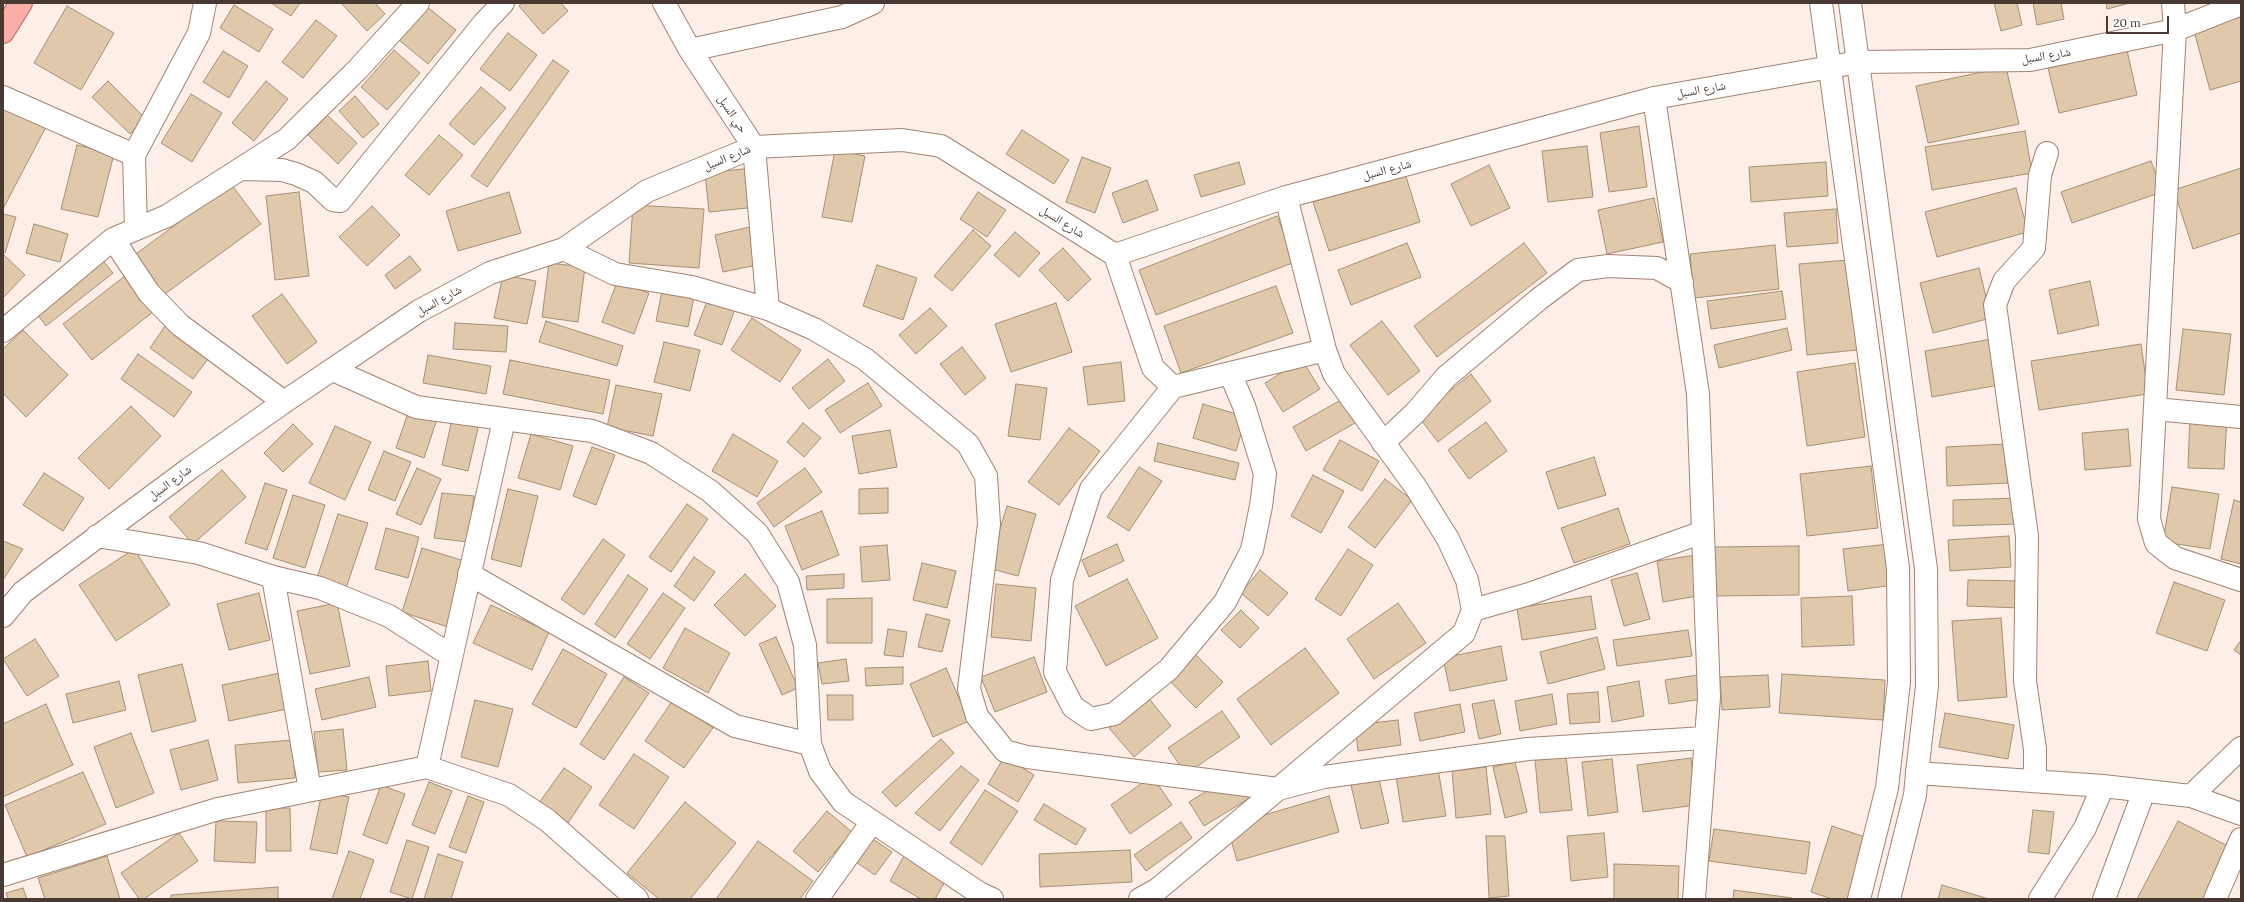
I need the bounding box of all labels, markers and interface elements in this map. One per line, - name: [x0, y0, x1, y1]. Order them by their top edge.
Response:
- scale bar: [2108, 8, 2171, 34]
- text: 20 m: [2113, 15, 2141, 30]
- street label: شارع السبل: [2020, 45, 2072, 67]
- street label: شارع السبل: [1675, 79, 1727, 101]
- street label: حي السبل: [714, 92, 750, 136]
- street label: شارع السبل: [701, 142, 753, 174]
- street label: شارع السبل: [1361, 157, 1413, 183]
- street label: شارع السبل: [1037, 203, 1087, 241]
- street label: شارع السبل: [414, 283, 464, 319]
- street label: شارع السبل: [146, 463, 194, 503]

